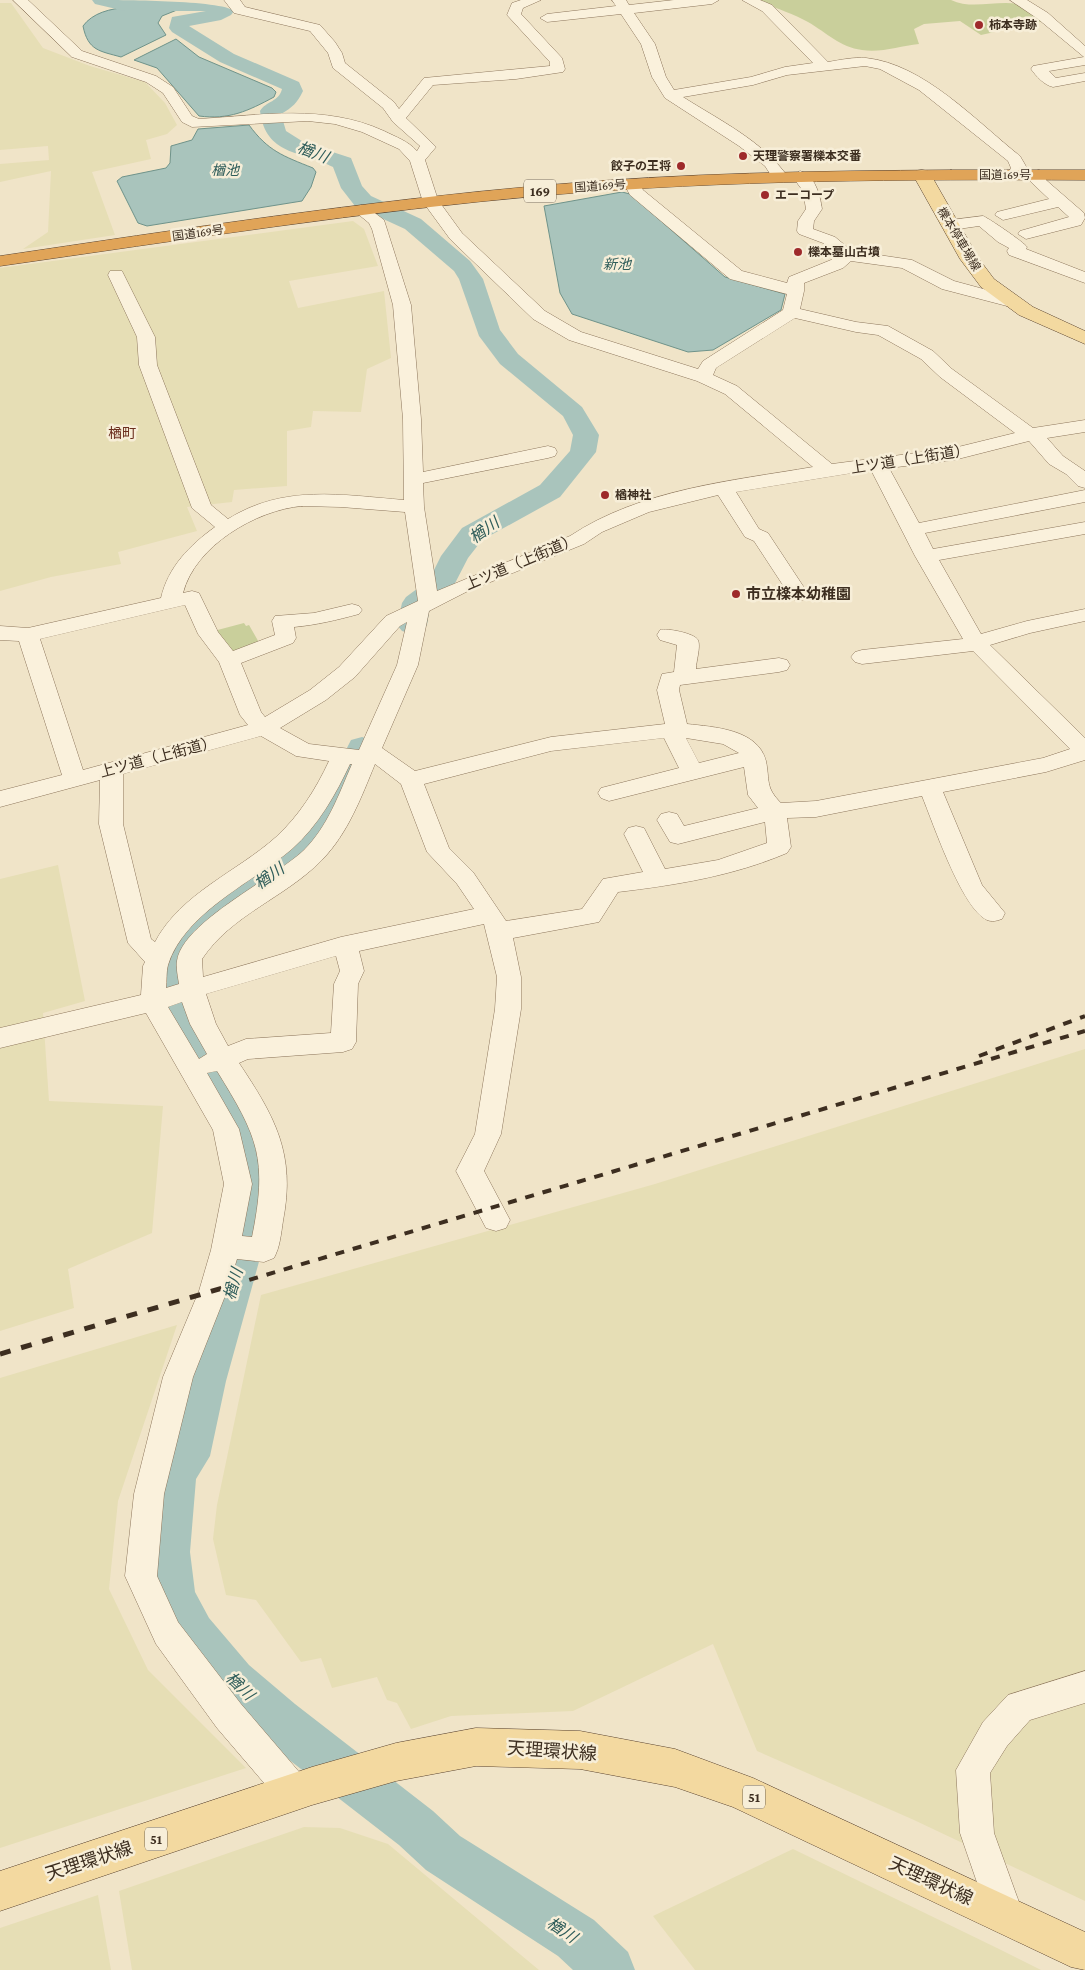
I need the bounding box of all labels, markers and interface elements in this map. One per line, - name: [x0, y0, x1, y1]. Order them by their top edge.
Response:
- place label: 柿本寺跡: [989, 18, 1037, 32]
- marker: 柿本寺跡: [973, 19, 985, 31]
- water label: 楢川: [295, 138, 333, 166]
- place label: 天理警察署櫟本交番: [753, 149, 862, 163]
- marker: 天理警察署櫟本交番: [737, 150, 749, 162]
- place label: 餃子の王将: [610, 159, 671, 173]
- marker: 餃子の王将: [675, 160, 687, 172]
- water label: 楢池: [211, 162, 241, 178]
- street label: 国道169号: [979, 168, 1031, 182]
- street label: 国道169号: [574, 177, 626, 195]
- road number: 169: [524, 180, 556, 202]
- place label: エーコープ: [775, 188, 834, 202]
- marker: エーコープ: [759, 189, 771, 201]
- street label: 櫟本停車場線: [934, 205, 984, 273]
- street label: 国道169号: [171, 222, 225, 244]
- place label: 櫟本墓山古墳: [808, 245, 880, 259]
- marker: 櫟本墓山古墳: [792, 246, 804, 258]
- water label: 新池: [603, 256, 633, 272]
- district label: 楢町: [108, 425, 136, 441]
- street label: 上ツ道（上街道）: [849, 442, 971, 476]
- place label: 楢神社: [615, 488, 651, 502]
- marker: 楢神社: [599, 489, 611, 501]
- water label: 楢川: [466, 513, 504, 546]
- street label: 上ツ道（上街道）: [463, 531, 579, 593]
- place label: 市立檪本幼稚園: [746, 585, 851, 602]
- marker: 市立檪本幼稚園: [730, 588, 742, 600]
- street label: 上ツ道（上街道）: [98, 734, 218, 780]
- water label: 楢川: [251, 859, 289, 892]
- water label: 楢川: [220, 1264, 246, 1302]
- water label: 楢川: [223, 1669, 259, 1705]
- street label: 天理環状線: [506, 1738, 598, 1764]
- road number: 51: [743, 1785, 765, 1808]
- road number: 51: [145, 1828, 167, 1850]
- street label: 天理環状線: [43, 1838, 135, 1884]
- street label: 天理環状線: [886, 1853, 976, 1909]
- water label: 楢川: [544, 1914, 582, 1947]

